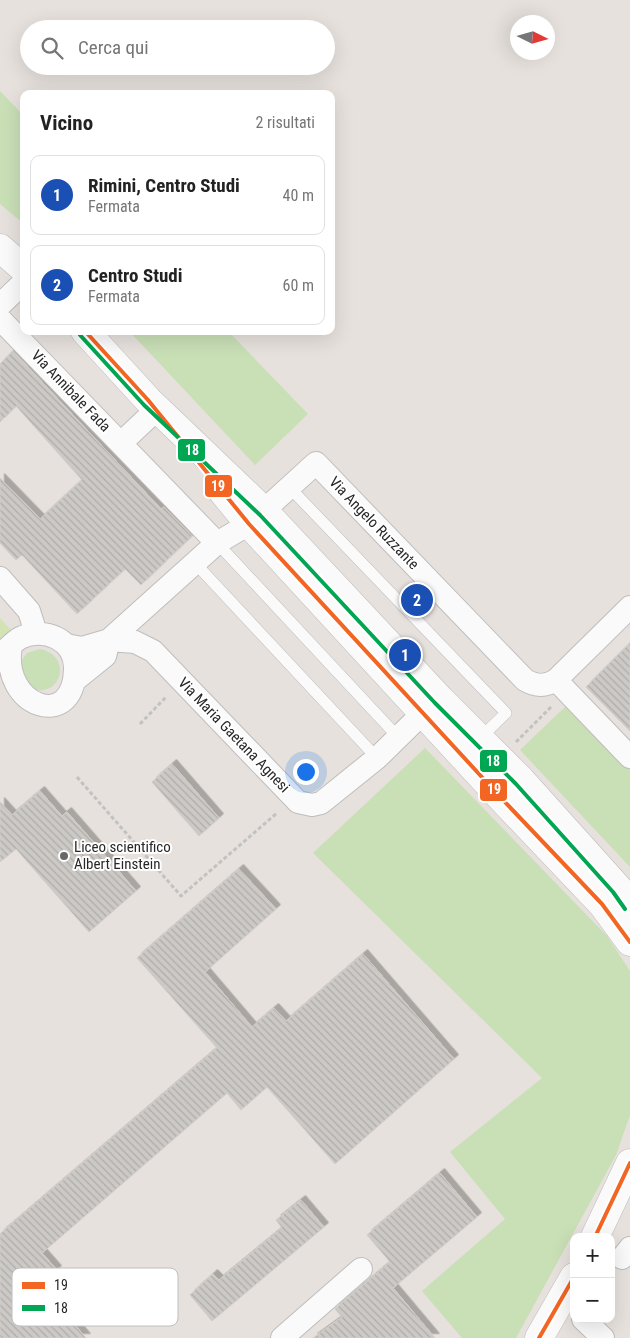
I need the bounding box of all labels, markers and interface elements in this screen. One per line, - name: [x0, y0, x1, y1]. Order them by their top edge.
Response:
- north arrow: [510, 15, 555, 60]
- search box: [20, 20, 335, 75]
- icon: search: [38, 34, 66, 62]
- text: Cerca qui: [78, 36, 149, 59]
- text: Vicino: [40, 111, 93, 135]
- text: 2 risultati: [255, 113, 315, 132]
- text: Rimini, Centro Studi: [88, 174, 240, 197]
- text: 1: [53, 186, 61, 205]
- text: 40 m: [282, 186, 314, 205]
- text: Fermata: [88, 197, 140, 216]
- text: Centro Studi: [88, 264, 183, 287]
- text: 2: [53, 276, 61, 295]
- text: 60 m: [282, 276, 314, 295]
- text: Fermata: [88, 287, 140, 306]
- street label: Via Annibale Fada: [28, 346, 114, 436]
- line badge: 18: [177, 438, 206, 462]
- text: 18: [185, 442, 199, 458]
- street label: Via Angelo Ruzzante: [325, 473, 423, 573]
- line badge: 19: [204, 474, 233, 498]
- text: 19: [211, 478, 225, 494]
- pin: 2: [401, 581, 433, 619]
- pin: 1: [389, 636, 421, 674]
- street label: Via Maria Gaetana Agnesi: [174, 674, 294, 796]
- line badge: 18: [479, 749, 508, 773]
- text: 18: [486, 753, 500, 769]
- your location: [293, 759, 319, 785]
- line badge: 19: [479, 778, 508, 802]
- text: 19: [487, 781, 501, 797]
- place label: Liceo scientifico Albert Einstein: [74, 838, 171, 873]
- marker: Liceo scientifico Albert Einstein: [58, 850, 70, 862]
- map controls: [570, 1233, 615, 1323]
- button: +: [570, 1233, 615, 1278]
- legend: [12, 1268, 178, 1326]
- text: 19: [54, 1277, 68, 1293]
- button: −: [570, 1278, 615, 1323]
- text: 18: [54, 1300, 68, 1316]

